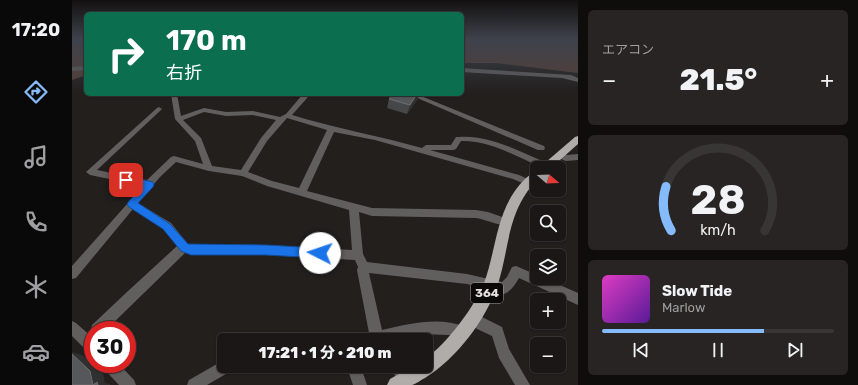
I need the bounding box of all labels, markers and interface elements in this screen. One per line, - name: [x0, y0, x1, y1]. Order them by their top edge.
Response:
- text: 17:20: [12, 19, 60, 41]
- text: 170 m: [166, 24, 247, 57]
- icon: right: [100, 28, 152, 80]
- text: エアコン: [602, 42, 654, 57]
- text: 右折: [166, 62, 202, 84]
- text: 21.5°: [679, 62, 757, 98]
- text: −: [602, 67, 616, 94]
- text: +: [820, 67, 834, 94]
- icon: directions: [22, 78, 50, 106]
- icon: music: [22, 143, 50, 171]
- north arrow: [530, 161, 566, 197]
- map controls: [530, 161, 566, 373]
- pin: [109, 163, 143, 197]
- icon: arrive: [115, 169, 137, 191]
- text: 28: [690, 174, 746, 223]
- button: search: [530, 205, 566, 241]
- icon: phone: [22, 208, 50, 236]
- text: km/h: [700, 221, 736, 238]
- position arrow: [299, 232, 341, 274]
- button: layers: [530, 249, 566, 285]
- icon: climate: [22, 273, 50, 301]
- text: Slow Tide: [662, 282, 732, 300]
- road number: 364: [471, 283, 503, 303]
- button: +: [530, 293, 566, 329]
- text: Marlow: [662, 300, 705, 315]
- speed limit sign: 30: [84, 321, 136, 373]
- button: −: [530, 337, 566, 373]
- icon: car: [22, 338, 50, 366]
- icon: previous: [630, 339, 652, 361]
- icon: pause: [707, 339, 729, 361]
- icon: next: [784, 339, 806, 361]
- text: 17:21 · 1 分 · 210 m: [259, 344, 391, 362]

